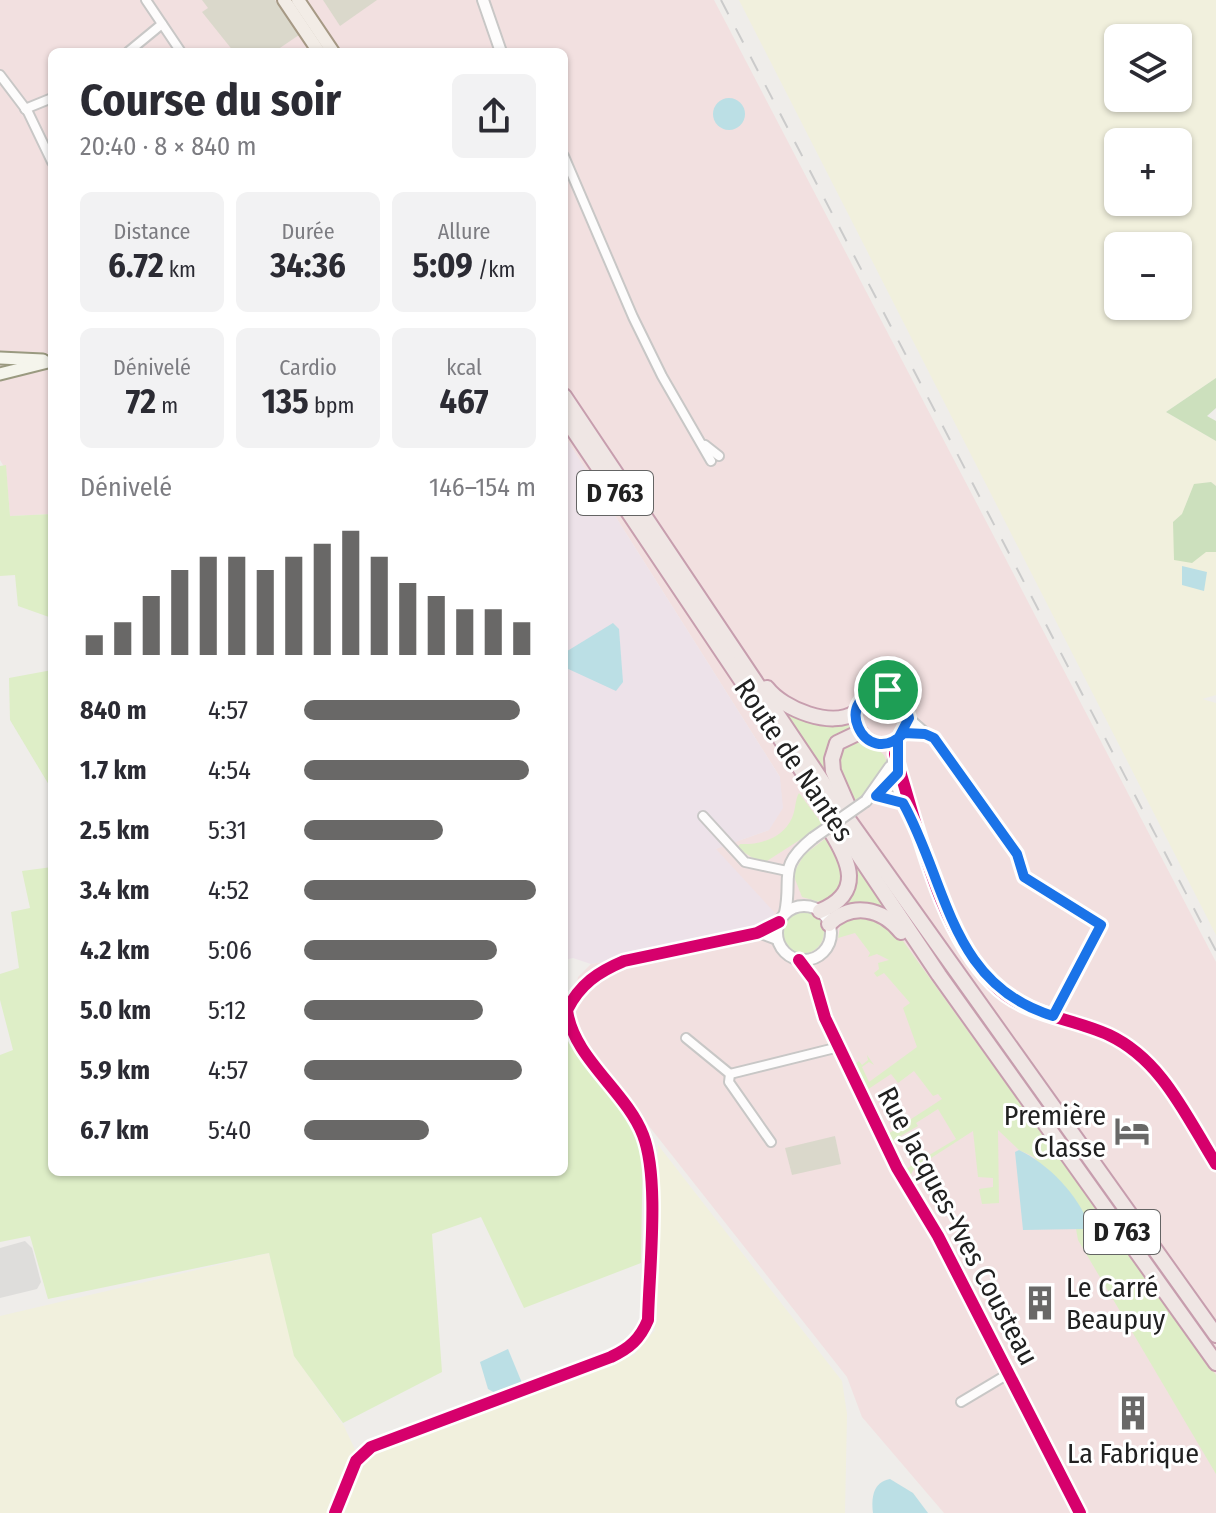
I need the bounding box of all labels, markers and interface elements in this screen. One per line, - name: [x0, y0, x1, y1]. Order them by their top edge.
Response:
- map controls: [1104, 24, 1192, 320]
- button: layers: [1104, 24, 1192, 112]
- text: Course du soir: [80, 74, 341, 127]
- button: share: [452, 74, 536, 158]
- button: +: [1104, 128, 1192, 216]
- text: 20:40 · 8 × 840 m: [80, 131, 257, 162]
- text: Distance: [113, 218, 191, 245]
- text: Durée: [281, 218, 335, 245]
- text: Allure: [438, 218, 490, 245]
- button: −: [1104, 232, 1192, 320]
- text: 6.72: [108, 245, 164, 286]
- text: 34:36: [270, 245, 346, 286]
- text: 5:09: [413, 245, 473, 286]
- text: km: [164, 256, 196, 283]
- text: /km: [473, 256, 516, 283]
- text: Dénivelé: [113, 354, 191, 381]
- text: Cardio: [279, 354, 337, 381]
- text: kcal: [446, 354, 482, 381]
- text: 72: [126, 381, 156, 422]
- text: 135: [262, 381, 309, 422]
- text: 467: [439, 381, 489, 422]
- text: m: [156, 392, 178, 419]
- text: bpm: [309, 392, 354, 419]
- road number: D 763: [577, 471, 653, 515]
- text: Dénivelé: [80, 472, 172, 503]
- text: 146–154 m: [429, 472, 536, 503]
- pin: [854, 656, 922, 724]
- icon: arrive: [866, 668, 910, 712]
- street label: Route de Nantes: [728, 673, 860, 847]
- text: 840 m: [80, 695, 147, 726]
- text: 4:57: [208, 695, 248, 726]
- text: 1.7 km: [80, 755, 147, 786]
- text: 4:54: [208, 755, 251, 786]
- text: 2.5 km: [80, 815, 150, 846]
- text: 5:31: [208, 815, 247, 846]
- text: 3.4 km: [80, 875, 150, 906]
- text: 4:52: [208, 875, 249, 906]
- text: 4.2 km: [80, 935, 150, 966]
- text: 5:06: [208, 935, 252, 966]
- text: 5.0 km: [80, 995, 151, 1026]
- text: 5:12: [208, 995, 246, 1026]
- text: 5.9 km: [80, 1055, 150, 1086]
- text: 4:57: [208, 1055, 248, 1086]
- street label: Rue Jacques-Yves Cousteau: [871, 1081, 1045, 1371]
- place label: Première Classe: [1004, 1099, 1106, 1164]
- hotel icon: Première Classe: [1113, 1112, 1151, 1150]
- text: 6.7 km: [80, 1115, 149, 1146]
- text: 5:40: [208, 1115, 251, 1146]
- road number: D 763: [1084, 1210, 1160, 1254]
- place label: Le Carré Beaupuy: [1066, 1271, 1166, 1336]
- building icon: Le Carré Beaupuy: [1021, 1284, 1059, 1322]
- building icon: La Fabrique: [1114, 1394, 1152, 1432]
- place label: La Fabrique: [1067, 1437, 1199, 1470]

